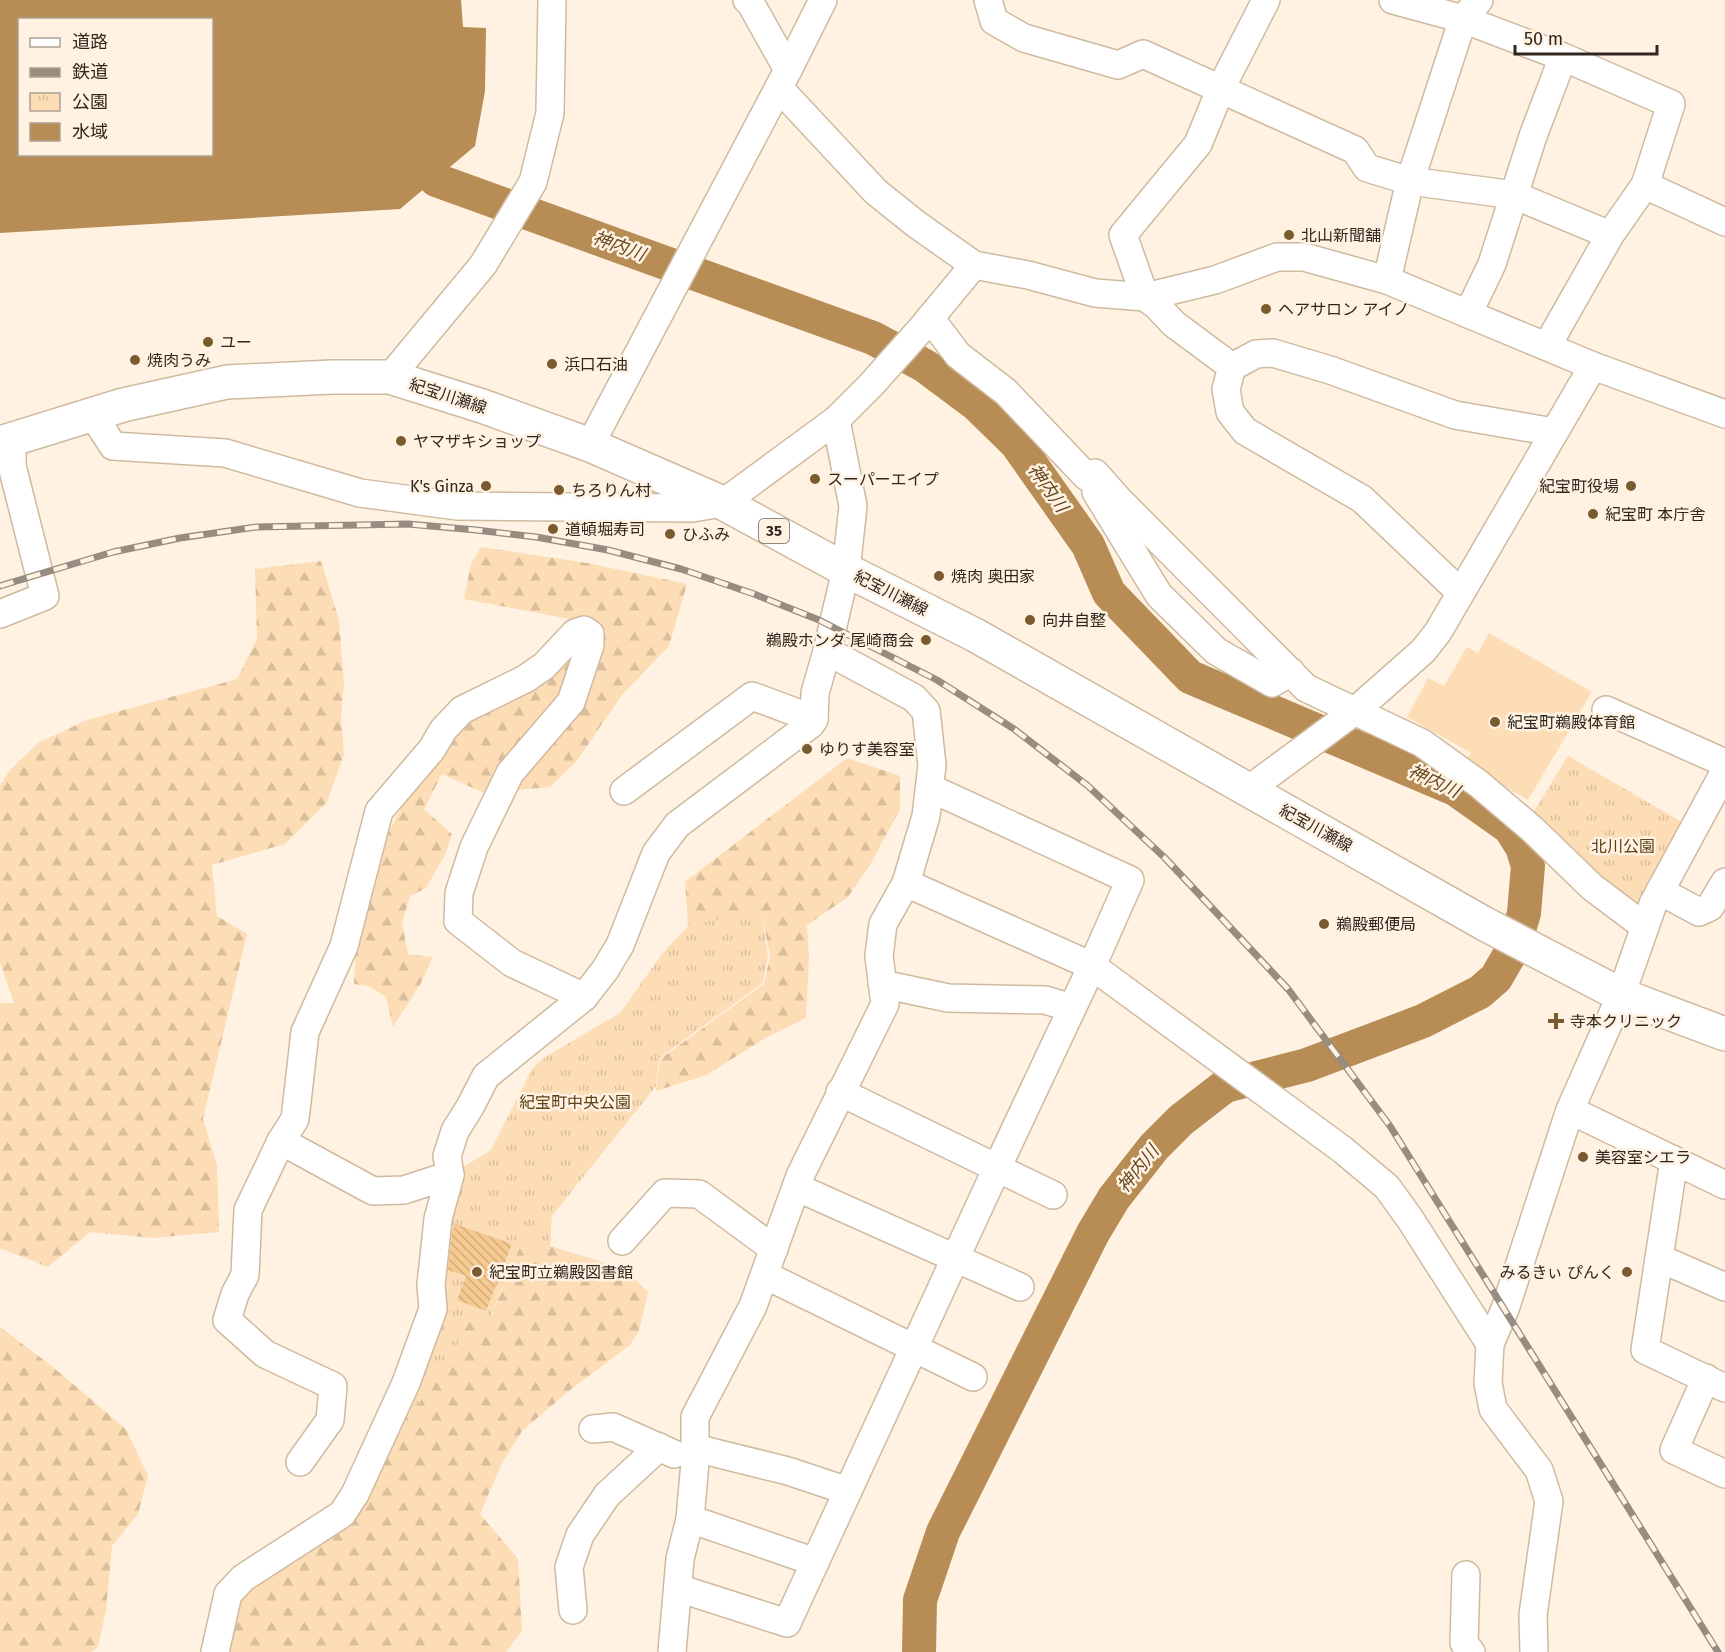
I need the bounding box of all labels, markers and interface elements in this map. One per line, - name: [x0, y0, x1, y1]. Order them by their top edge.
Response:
- legend: [18, 18, 213, 156]
- scale bar: [1515, 18, 1658, 56]
- text: 50 m: [1524, 28, 1563, 50]
- text: 道路: [72, 31, 108, 53]
- text: 鉄道: [72, 61, 108, 83]
- text: 公園: [72, 91, 108, 113]
- text: 水域: [72, 121, 108, 143]
- water label: 神内川: [590, 226, 650, 266]
- place label: 北山新聞舗: [1301, 226, 1381, 245]
- marker: 北山新聞舗: [1282, 228, 1296, 242]
- place label: ヘアサロン アイノ: [1278, 300, 1409, 319]
- marker: ヘアサロン アイノ: [1259, 302, 1273, 316]
- place label: ユー: [220, 333, 252, 352]
- marker: ユー: [201, 335, 215, 349]
- place label: 焼肉うみ: [147, 351, 211, 370]
- marker: 焼肉うみ: [128, 353, 142, 367]
- place label: 浜口石油: [564, 355, 628, 374]
- marker: 浜口石油: [545, 357, 559, 371]
- street label: 紀宝川瀬線: [407, 375, 489, 417]
- place label: ヤマザキショップ: [413, 432, 541, 451]
- marker: ヤマザキショップ: [394, 434, 408, 448]
- water label: 神内川: [1024, 460, 1074, 518]
- place label: スーパーエイプ: [827, 470, 939, 489]
- marker: スーパーエイプ: [808, 472, 822, 486]
- place label: K's Ginza: [410, 477, 474, 496]
- place label: 紀宝町役場: [1539, 477, 1619, 496]
- marker: K's Ginza: [479, 479, 493, 493]
- marker: 紀宝町役場: [1624, 479, 1638, 493]
- place label: ちろりん村: [571, 481, 651, 500]
- marker: ちろりん村: [552, 483, 566, 497]
- place label: 紀宝町 本庁舎: [1605, 505, 1705, 524]
- marker: 紀宝町 本庁舎: [1586, 507, 1600, 521]
- road number: 35: [759, 519, 789, 543]
- place label: 道頓堀寿司: [565, 520, 645, 539]
- marker: 道頓堀寿司: [546, 522, 560, 536]
- place label: ひふみ: [682, 525, 730, 544]
- marker: ひふみ: [663, 527, 677, 541]
- street label: 紀宝川瀬線: [851, 566, 931, 620]
- place label: 焼肉 奥田家: [951, 567, 1035, 586]
- marker: 焼肉 奥田家: [932, 569, 946, 583]
- place label: 向井自整: [1042, 611, 1106, 630]
- marker: 向井自整: [1023, 613, 1037, 627]
- place label: 鵜殿ホンダ 尾崎商会: [766, 631, 914, 650]
- marker: 鵜殿ホンダ 尾崎商会: [919, 633, 933, 647]
- place label: 紀宝町鵜殿体育館: [1507, 713, 1635, 732]
- marker: 紀宝町鵜殿体育館: [1488, 715, 1502, 729]
- place label: ゆりす美容室: [819, 740, 915, 759]
- marker: ゆりす美容室: [800, 742, 814, 756]
- water label: 神内川: [1405, 760, 1465, 803]
- street label: 紀宝川瀬線: [1276, 800, 1356, 856]
- park label: 北川公園: [1591, 837, 1655, 856]
- place label: 鵜殿郵便局: [1336, 915, 1416, 934]
- marker: 鵜殿郵便局: [1317, 917, 1331, 931]
- marker: 寺本クリニック: [1547, 1012, 1565, 1030]
- place label: 寺本クリニック: [1570, 1012, 1682, 1031]
- park label: 紀宝町中央公園: [519, 1093, 631, 1112]
- water label: 神内川: [1112, 1140, 1165, 1197]
- place label: 美容室シエラ: [1595, 1148, 1691, 1167]
- marker: 美容室シエラ: [1576, 1150, 1590, 1164]
- place label: 紀宝町立鵜殿図書館: [489, 1263, 633, 1282]
- place label: みるきぃ ぴんく: [1499, 1263, 1615, 1282]
- marker: 紀宝町立鵜殿図書館: [470, 1265, 484, 1279]
- marker: みるきぃ ぴんく: [1620, 1265, 1634, 1279]

